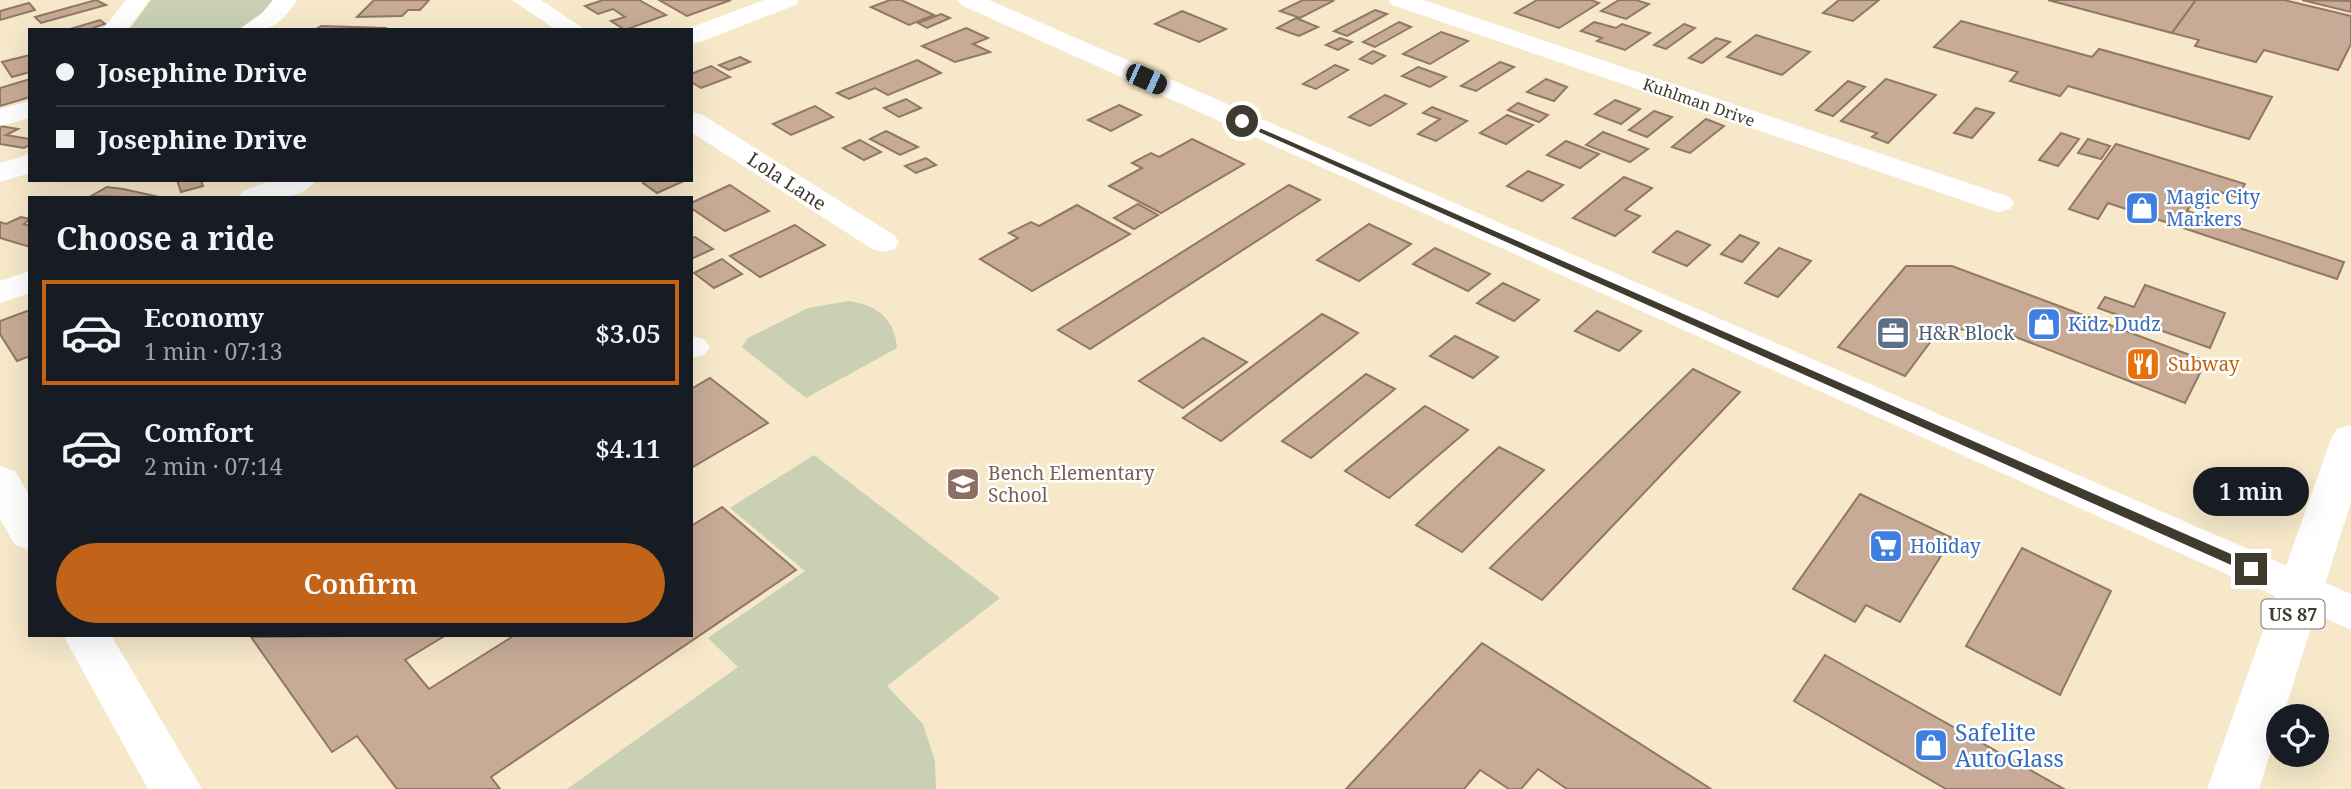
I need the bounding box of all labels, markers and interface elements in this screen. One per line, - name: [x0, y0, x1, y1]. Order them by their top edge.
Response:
- text: Josephine Drive: [98, 54, 307, 90]
- car: [1123, 61, 1170, 97]
- street label: Kuhlman Drive: [1640, 73, 1758, 131]
- route start: [1226, 105, 1258, 137]
- text: Josephine Drive: [98, 121, 307, 157]
- street label: Lola Lane: [742, 146, 832, 216]
- place label: Magic City Markers: [2166, 184, 2261, 232]
- shop icon: Magic City Markers: [2123, 189, 2161, 227]
- text: Choose a ride: [56, 216, 275, 259]
- text: Economy: [144, 299, 264, 335]
- icon: car: [60, 301, 123, 364]
- shop icon: Kidz Dudz: [2025, 305, 2063, 343]
- place label: Kidz Dudz: [2068, 311, 2161, 337]
- office icon: H&R Block: [1874, 314, 1912, 352]
- text: $3.05: [595, 315, 661, 351]
- place label: H&R Block: [1918, 320, 2015, 346]
- text: 1 min · 07:13: [144, 335, 282, 367]
- restaurant icon: Subway: [2124, 345, 2162, 383]
- place label: Subway: [2168, 351, 2240, 377]
- text: Comfort: [144, 414, 254, 450]
- icon: car: [60, 416, 123, 479]
- text: $4.11: [595, 430, 661, 466]
- text: 2 min · 07:14: [144, 450, 282, 482]
- place label: Bench Elementary School: [988, 460, 1155, 508]
- school or university icon: Bench Elementary School: [944, 465, 982, 503]
- callout: 1 min: [2193, 468, 2309, 516]
- text: 1 min: [2219, 475, 2283, 507]
- supermarket icon: Holiday: [1867, 527, 1905, 565]
- place label: Holiday: [1910, 533, 1981, 559]
- button: Confirm: [56, 543, 665, 623]
- route end: [2235, 553, 2267, 585]
- road number: US 87: [2262, 600, 2324, 628]
- map controls: [2266, 704, 2329, 767]
- button: locate: [2266, 704, 2329, 767]
- place label: Safelite AutoGlass: [1955, 716, 2064, 774]
- shop icon: Safelite AutoGlass: [1912, 726, 1950, 764]

